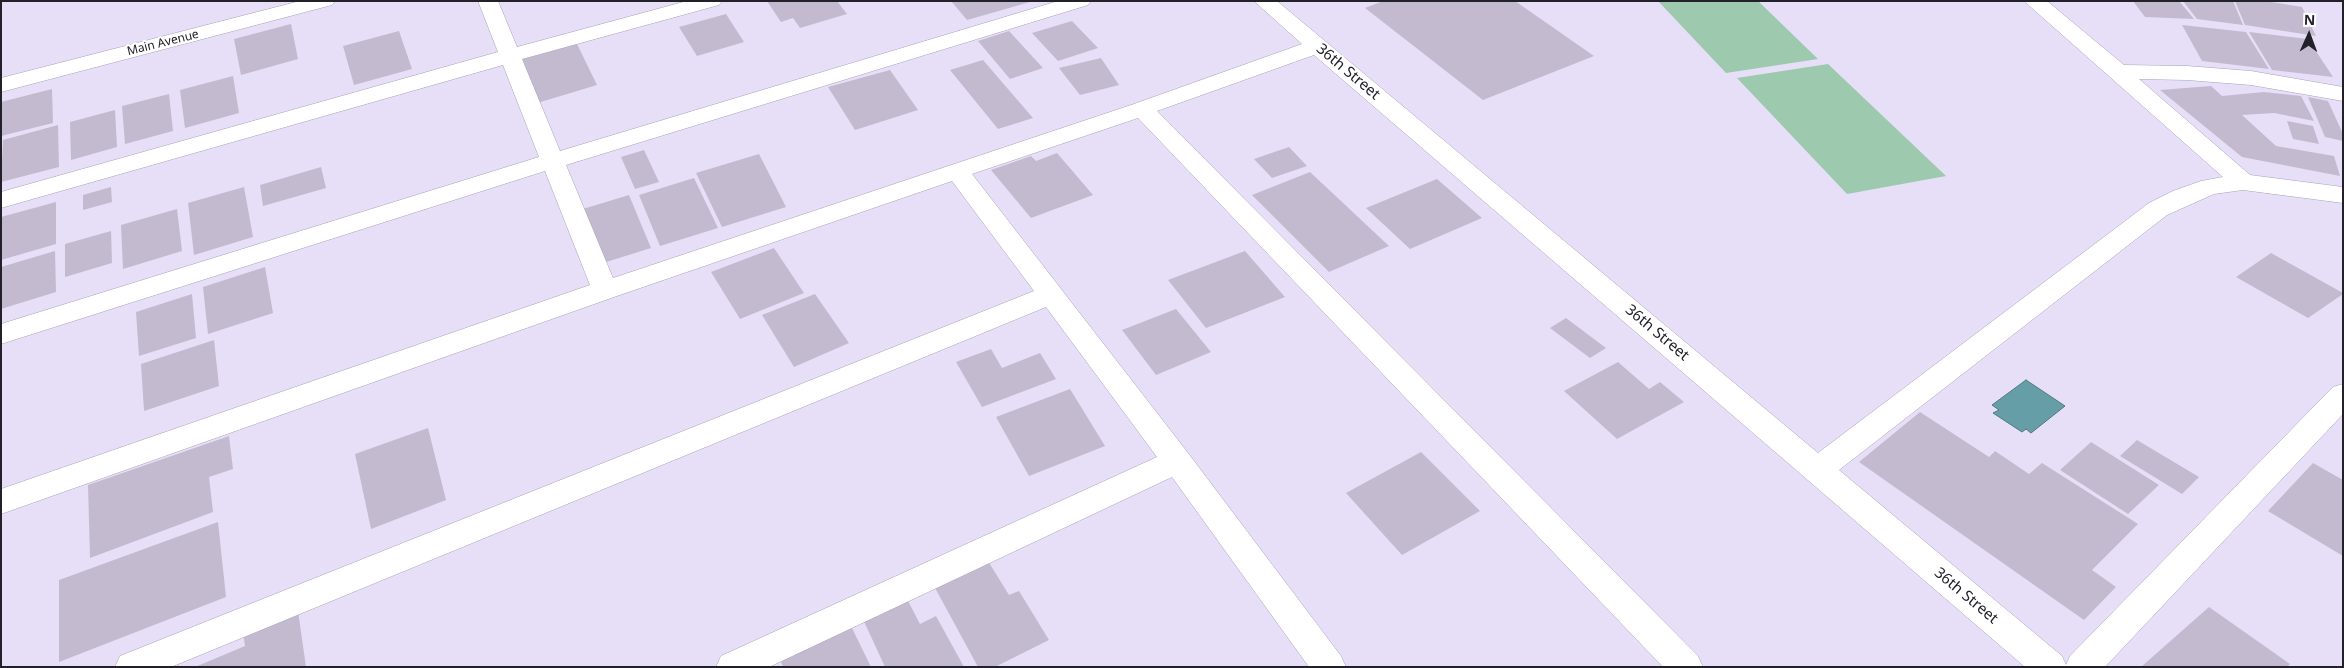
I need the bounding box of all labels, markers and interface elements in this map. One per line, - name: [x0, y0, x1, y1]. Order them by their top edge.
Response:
- north arrow: [2284, 10, 2334, 60]
- text: N: [2304, 10, 2316, 29]
- street label: Main Avenue: [126, 27, 200, 59]
- street label: 36th Street: [1312, 40, 1384, 104]
- street label: 36th Street: [1621, 301, 1693, 365]
- street label: 36th Street: [1930, 564, 2002, 628]

